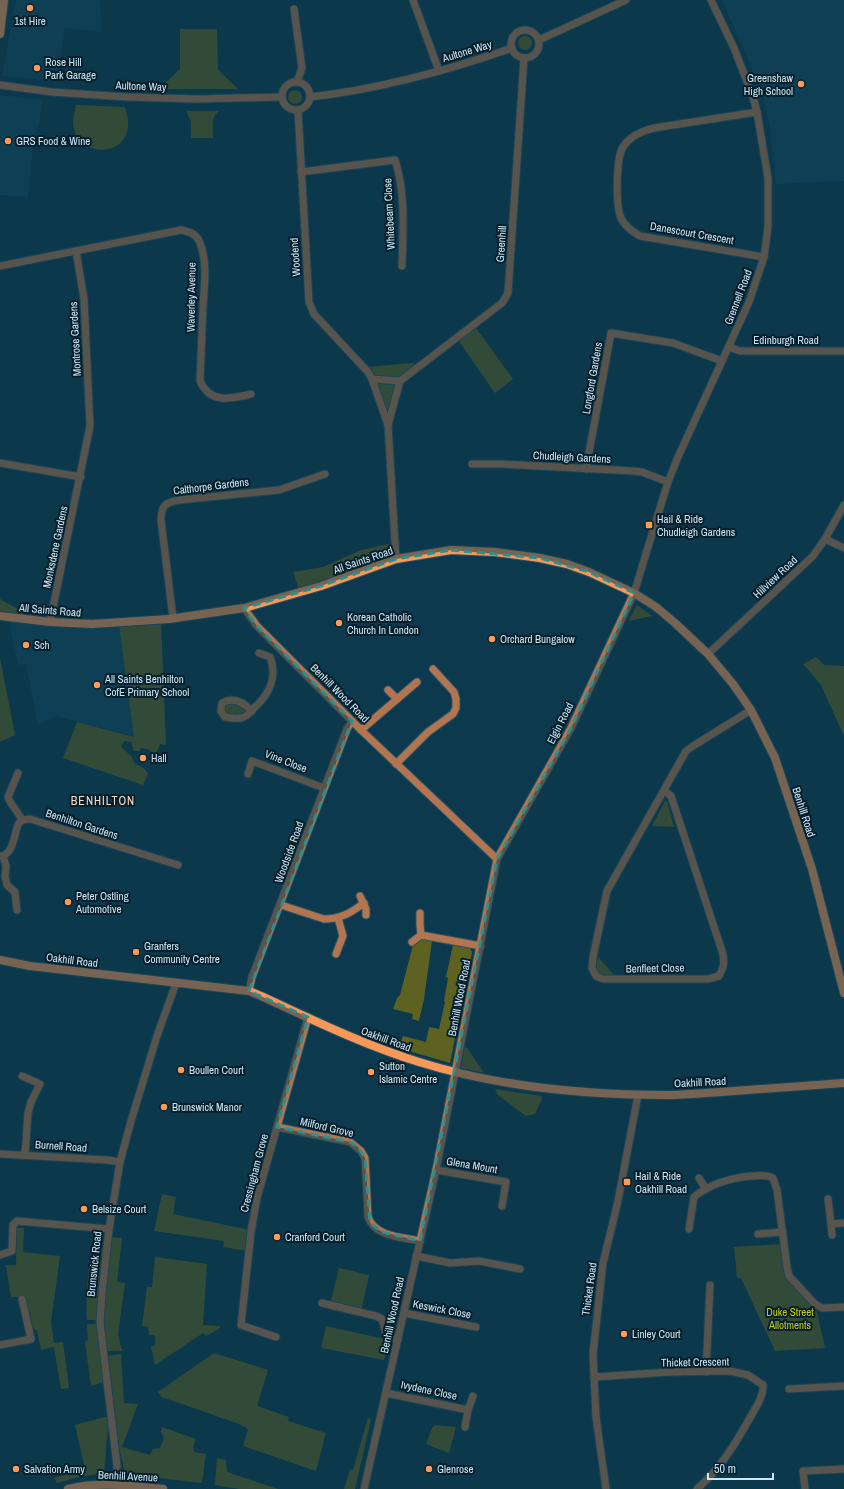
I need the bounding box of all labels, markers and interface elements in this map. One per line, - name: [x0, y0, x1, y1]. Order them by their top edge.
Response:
- marker: 1st Hire: [25, 3, 35, 13]
- place label: 1st Hire: [14, 14, 46, 28]
- street label: Aultone Way: [440, 37, 494, 65]
- place label: Rose Hill Park Garage: [45, 55, 96, 82]
- marker: Rose Hill Park Garage: [32, 63, 42, 73]
- place label: Greenshaw High School: [744, 71, 793, 98]
- street label: Aultone Way: [114, 78, 167, 94]
- marker: Greenshaw High School: [796, 79, 806, 89]
- place label: GRS Food & Wine: [16, 134, 90, 148]
- marker: GRS Food & Wine: [3, 136, 13, 146]
- street label: Whitebeam Close: [380, 178, 398, 250]
- street label: Danescourt Crescent: [649, 219, 735, 247]
- street label: Greenhill: [493, 225, 509, 263]
- street label: Woodend: [287, 237, 303, 277]
- street label: Waverley Avenue: [183, 262, 199, 332]
- street label: Grennell Road: [721, 267, 755, 327]
- street label: Montrose Gardens: [66, 301, 84, 377]
- street label: Edinburgh Road: [753, 333, 819, 347]
- street label: Longford Gardens: [579, 341, 605, 415]
- street label: Chudleigh Gardens: [533, 448, 612, 466]
- street label: Calthorpe Gardens: [172, 474, 250, 498]
- street label: Monksdene Gardens: [39, 504, 71, 589]
- place label: Hail & Ride Chudleigh Gardens: [657, 512, 736, 539]
- marker: Hail & Ride Chudleigh Gardens: [644, 520, 654, 530]
- street label: All Saints Road: [330, 543, 395, 577]
- street label: Hillview Road: [750, 553, 800, 601]
- street label: All Saints Road: [17, 600, 82, 620]
- place label: Korean Catholic Church In London: [347, 610, 419, 637]
- marker: Korean Catholic Church In London: [334, 618, 344, 628]
- place label: Orchard Bungalow: [500, 632, 575, 646]
- marker: Orchard Bungalow: [487, 634, 497, 644]
- place label: Sch: [34, 638, 50, 652]
- marker: Sch: [21, 640, 31, 650]
- street label: Benhill Wood Road: [308, 661, 372, 725]
- place label: All Saints Benhilton CofE Primary School: [104, 672, 189, 699]
- marker: All Saints Benhilton CofE Primary School: [92, 680, 102, 690]
- street label: Elgin Road: [544, 700, 576, 746]
- street label: Vine Close: [263, 747, 309, 775]
- place label: Hall: [151, 751, 167, 765]
- marker: Hall: [138, 753, 148, 763]
- street label: Benhill Road: [789, 785, 819, 839]
- district label: BENHILTON: [71, 793, 135, 809]
- street label: Benhilton Gardens: [44, 806, 120, 842]
- street label: Woodside Road: [271, 819, 307, 885]
- place label: Peter Ostling Automotive: [75, 889, 129, 916]
- marker: Peter Ostling Automotive: [63, 897, 73, 907]
- place label: Granfers Community Centre: [144, 939, 220, 966]
- marker: Granfers Community Centre: [131, 947, 141, 957]
- street label: Oakhill Road: [45, 950, 99, 970]
- street label: Benhill Wood Road: [445, 959, 473, 1037]
- street label: Benfleet Close: [626, 960, 684, 976]
- street label: Oakhill Road: [359, 1024, 413, 1054]
- place label: Sutton Islamic Centre: [379, 1059, 437, 1086]
- place label: Boullen Court: [189, 1063, 244, 1077]
- marker: Boullen Court: [176, 1065, 186, 1075]
- marker: Sutton Islamic Centre: [366, 1067, 376, 1077]
- street label: Oakhill Road: [674, 1074, 726, 1090]
- place label: Brunswick Manor: [172, 1100, 242, 1114]
- marker: Brunswick Manor: [159, 1102, 169, 1112]
- street label: Milford Grove: [299, 1114, 355, 1140]
- street label: Cressingham Grove: [237, 1132, 271, 1214]
- street label: Burnell Road: [35, 1137, 87, 1155]
- street label: Glena Mount: [445, 1154, 499, 1176]
- place label: Hail & Ride Oakhill Road: [635, 1169, 687, 1196]
- marker: Hail & Ride Oakhill Road: [622, 1177, 632, 1187]
- place label: Belsize Court: [92, 1202, 147, 1216]
- marker: Belsize Court: [79, 1204, 89, 1214]
- place label: Cranford Court: [285, 1230, 345, 1244]
- street label: Brunswick Road: [84, 1231, 104, 1297]
- marker: Cranford Court: [272, 1232, 282, 1242]
- street label: Thicket Road: [578, 1261, 600, 1317]
- street label: Benhill Wood Road: [377, 1276, 407, 1354]
- street label: Keswick Close: [412, 1296, 472, 1322]
- park label: Duke Street Allotments: [766, 1305, 814, 1332]
- place label: Linley Court: [632, 1327, 681, 1341]
- marker: Linley Court: [619, 1329, 629, 1339]
- street label: Thicket Crescent: [661, 1354, 730, 1370]
- street label: Ivydene Close: [400, 1377, 458, 1403]
- scale bar: [708, 1455, 773, 1481]
- text: 50 m: [714, 1461, 736, 1477]
- place label: Salvation Army: [24, 1462, 85, 1476]
- place label: Glenrose: [437, 1462, 474, 1476]
- marker: Salvation Army: [11, 1464, 21, 1474]
- marker: Glenrose: [424, 1464, 434, 1474]
- street label: Benhill Avenue: [98, 1467, 158, 1485]

